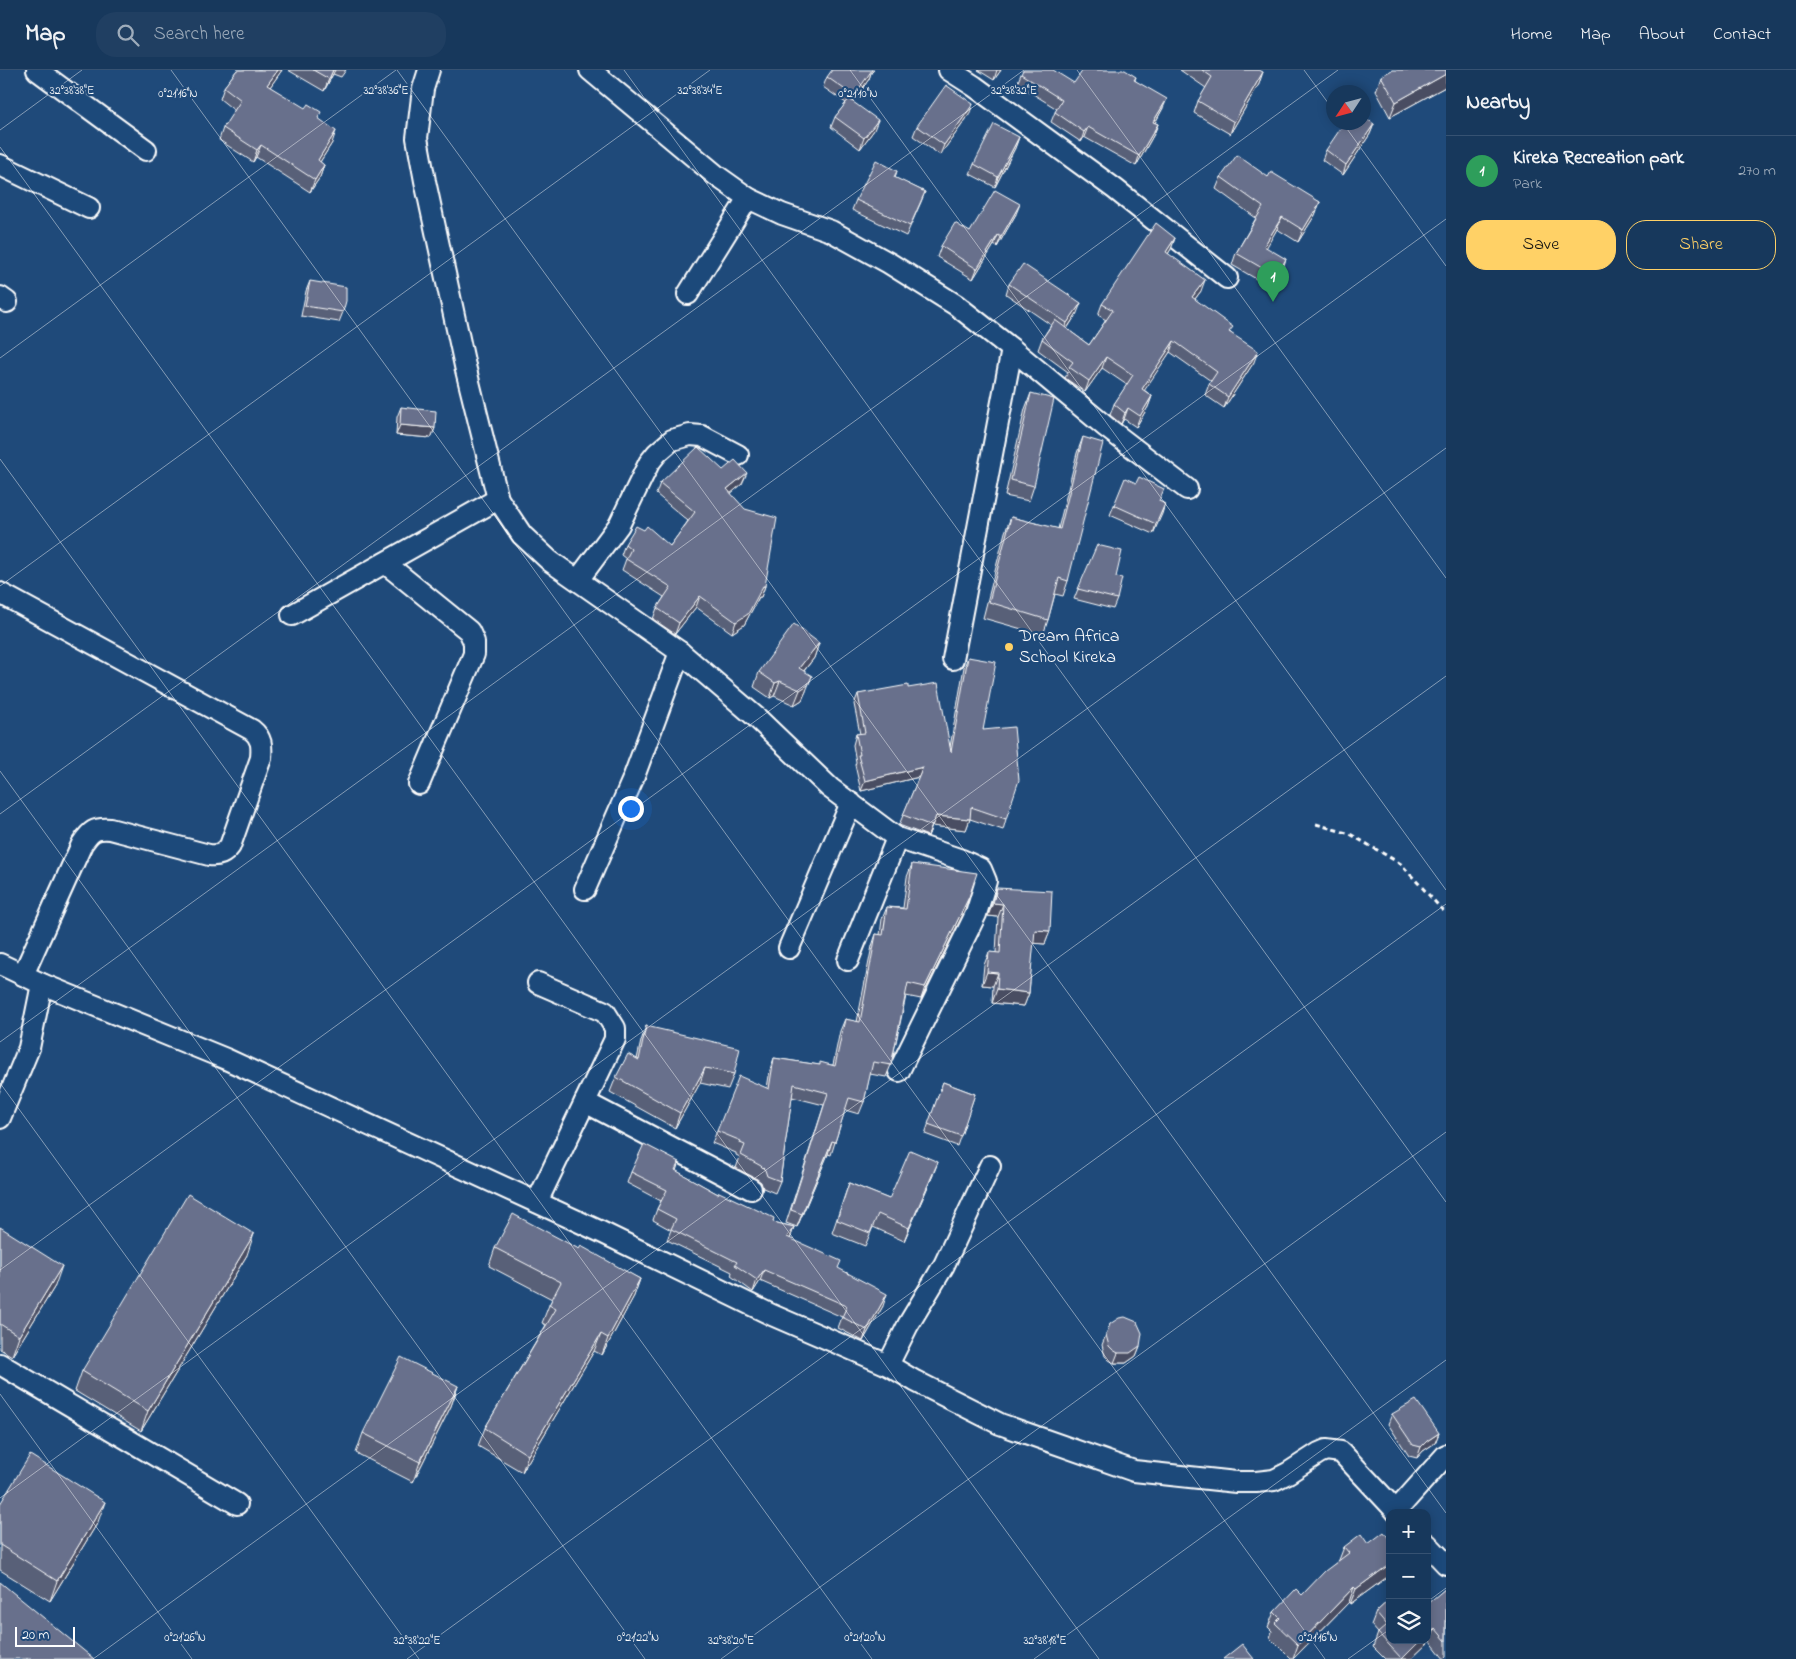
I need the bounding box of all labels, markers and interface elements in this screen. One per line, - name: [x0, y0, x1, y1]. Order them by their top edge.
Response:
- search box: [96, 12, 446, 57]
- text: Map: [25, 17, 66, 52]
- icon: search: [114, 21, 142, 49]
- text: Search here: [154, 21, 245, 48]
- text: Home: [1511, 22, 1552, 48]
- text: Map: [1580, 22, 1611, 48]
- text: About: [1639, 22, 1685, 48]
- text: Contact: [1713, 22, 1771, 48]
- text: 32°38'38"E: [50, 82, 94, 100]
- text: 32°38'36"E: [363, 82, 409, 100]
- text: 32°38'34"E: [678, 82, 722, 100]
- text: 32°38'32"E: [991, 82, 1037, 100]
- text: 0°21'16"N: [158, 85, 198, 103]
- text: 0°21'10"N: [838, 85, 878, 103]
- north arrow: [1326, 85, 1371, 130]
- text: Nearby: [1466, 88, 1530, 118]
- text: Kireka Recreation park: [1513, 145, 1684, 172]
- text: 1: [1479, 159, 1485, 183]
- text: 270 m: [1738, 159, 1776, 183]
- text: Park: [1513, 172, 1542, 196]
- button: Save: [1466, 220, 1616, 270]
- button: Share: [1626, 220, 1776, 270]
- pin: 1: [1257, 261, 1289, 302]
- place label: Dream Africa School Kireka: [1018, 624, 1119, 671]
- marker: Dream Africa School Kireka: [1003, 641, 1015, 653]
- your location: [618, 796, 644, 822]
- map controls: [1386, 1509, 1431, 1644]
- button: +: [1386, 1509, 1431, 1554]
- button: −: [1386, 1554, 1431, 1599]
- button: layers: [1386, 1599, 1431, 1644]
- scale bar: [15, 1624, 75, 1647]
- text: 20 m: [22, 1625, 49, 1646]
- text: 0°21'26"N: [164, 1629, 206, 1647]
- text: 0°21'22"N: [617, 1629, 659, 1647]
- text: 0°21'20"N: [844, 1629, 886, 1647]
- text: 0°21'16"N: [1298, 1629, 1338, 1647]
- text: 32°38'22"E: [394, 1632, 440, 1650]
- text: 32°38'20"E: [708, 1632, 754, 1650]
- text: 32°38'18"E: [1023, 1632, 1067, 1650]

